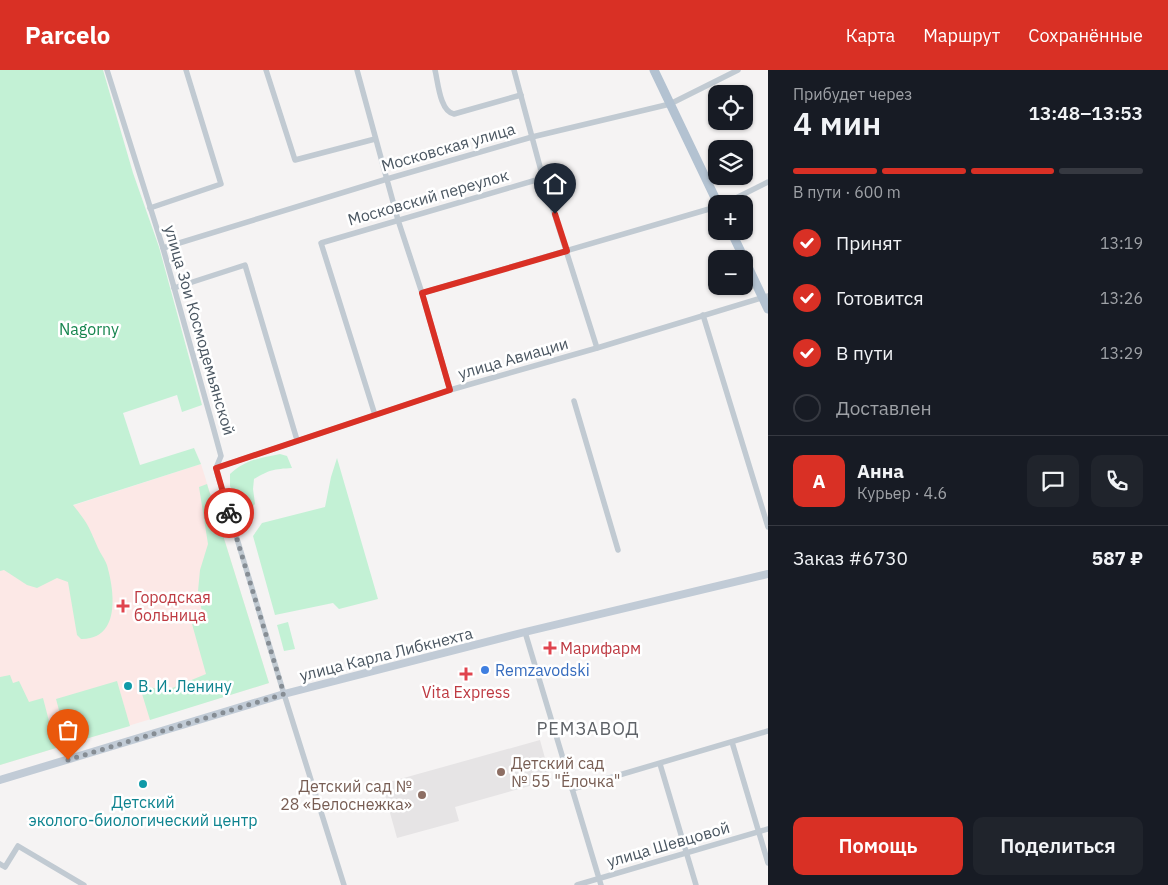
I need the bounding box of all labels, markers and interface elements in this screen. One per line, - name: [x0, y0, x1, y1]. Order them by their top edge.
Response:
- text: Parcelo: [25, 19, 110, 51]
- text: Карта: [846, 24, 895, 47]
- text: Маршрут: [923, 24, 1000, 47]
- text: Сохранённые: [1028, 24, 1143, 47]
- text: Прибудет через: [793, 84, 912, 104]
- map controls: [708, 85, 753, 295]
- button: locate: [708, 85, 753, 130]
- text: 13:48–13:53: [1029, 101, 1143, 125]
- text: 4 мин: [793, 102, 881, 144]
- street label: Московская улица: [379, 118, 518, 176]
- button: layers: [708, 140, 753, 185]
- pin: [534, 163, 576, 214]
- street label: Московский переулок: [345, 164, 511, 230]
- icon: home: [541, 170, 569, 198]
- text: В пути · 600 m: [793, 182, 901, 202]
- button: +: [708, 195, 753, 240]
- street label: улица Зои Космодемьянской: [160, 223, 240, 437]
- icon: check: [793, 229, 821, 257]
- text: Принят: [836, 231, 902, 255]
- text: 13:19: [1100, 233, 1143, 253]
- button: −: [708, 250, 753, 295]
- icon: check: [793, 284, 821, 312]
- text: Готовится: [836, 286, 924, 310]
- text: 13:26: [1100, 288, 1143, 308]
- park label: Nagorny: [59, 319, 119, 339]
- street label: улица Авиации: [456, 333, 570, 383]
- icon: check: [793, 339, 821, 367]
- text: В пути: [836, 341, 894, 365]
- text: 13:29: [1100, 343, 1143, 363]
- text: Доставлен: [836, 396, 932, 420]
- button: chat: [1027, 455, 1079, 507]
- button: phone: [1091, 455, 1143, 507]
- text: Анна: [857, 459, 904, 483]
- text: А: [812, 469, 826, 493]
- text: Курьер · 4.6: [857, 483, 947, 503]
- courier: [204, 488, 254, 538]
- icon: bike: [215, 499, 243, 527]
- text: Заказ #6730: [793, 546, 908, 570]
- text: 587 ₽: [1092, 546, 1143, 570]
- place label: Городская больница: [134, 587, 211, 625]
- marker: Городская больница: [116, 599, 130, 613]
- street label: улица Карла Либкнехта: [297, 623, 475, 685]
- place label: Марифарм: [560, 638, 641, 658]
- marker: Марифарм: [544, 642, 556, 654]
- place label: Remzavodski: [495, 660, 590, 680]
- marker: Remzavodski: [479, 664, 491, 676]
- marker: Vita Express: [460, 668, 472, 680]
- place label: В. И. Ленину: [138, 676, 232, 696]
- marker: В. И. Ленину: [122, 680, 134, 692]
- place label: Vita Express: [422, 682, 510, 702]
- pin: [47, 709, 89, 760]
- icon: bag: [54, 716, 82, 744]
- district label: РЕМЗАВОД: [536, 717, 640, 740]
- place label: Детский сад № 55 "Ёлочка": [511, 753, 620, 791]
- marker: Детский сад № 55 "Ёлочка": [495, 766, 507, 778]
- place label: Детский сад № 28 «Белоснежка»: [280, 776, 412, 814]
- marker: Детский эколого-биологический центр: [137, 778, 149, 790]
- marker: Детский сад № 28 «Белоснежка»: [416, 789, 428, 801]
- place label: Детский эколого-биологический центр: [28, 792, 258, 830]
- street label: улица Шевцовой: [604, 817, 732, 871]
- button: Помощь: [793, 817, 963, 875]
- button: Поделиться: [973, 817, 1143, 875]

